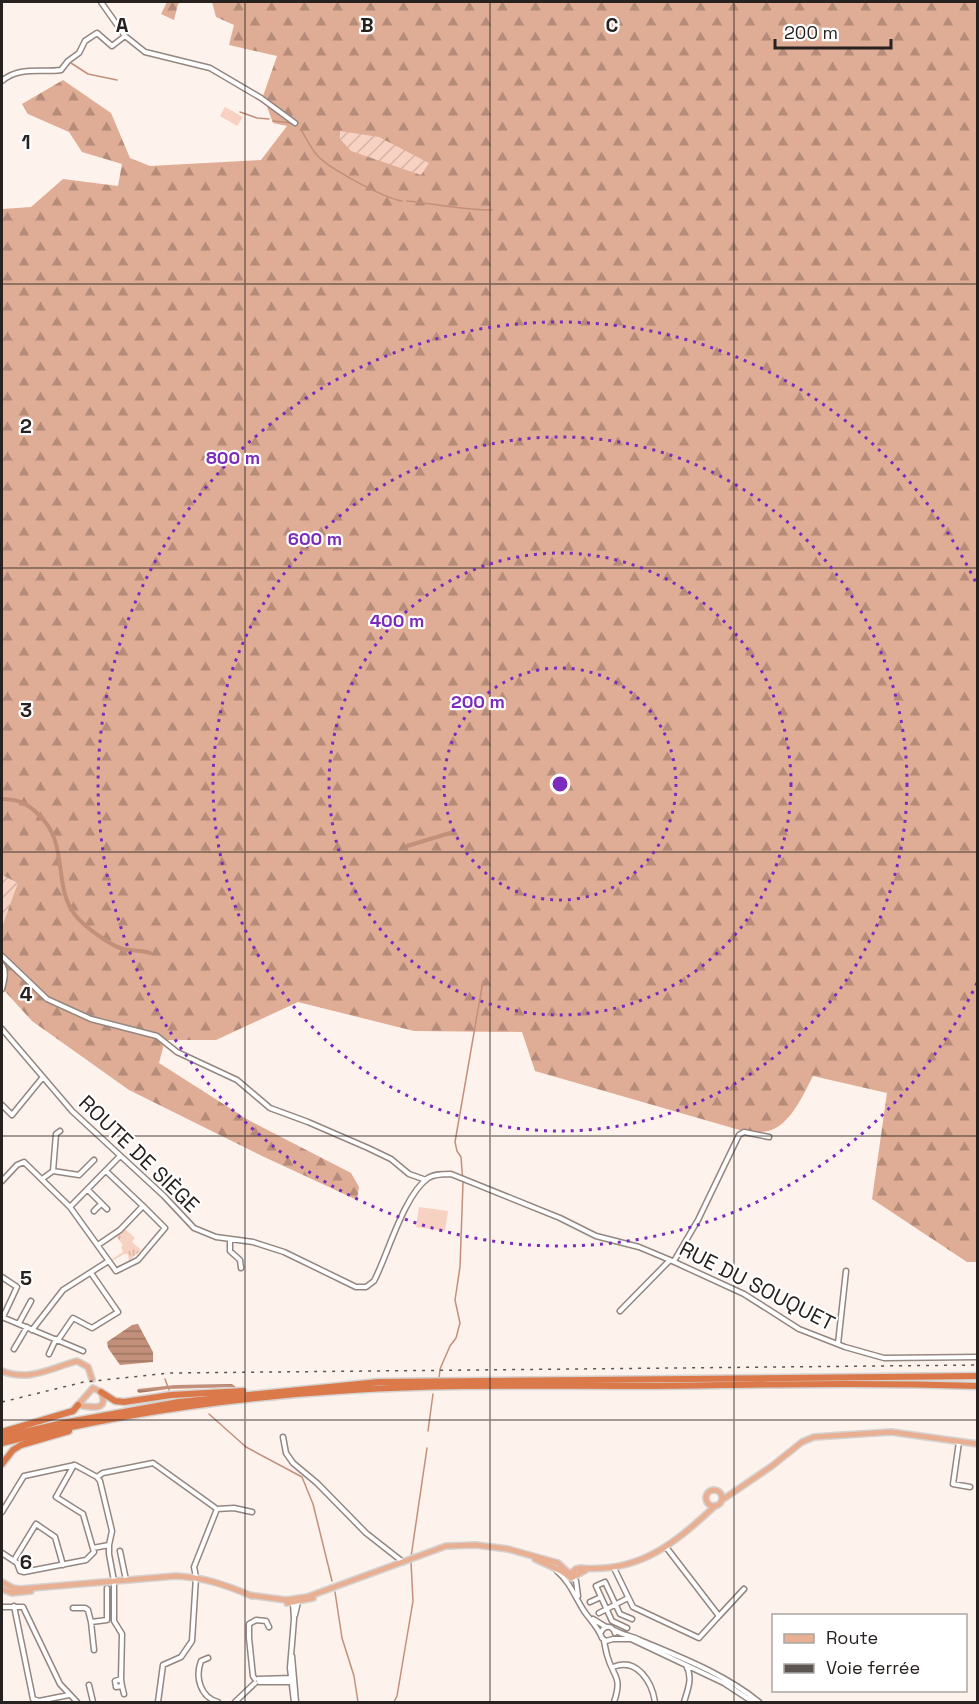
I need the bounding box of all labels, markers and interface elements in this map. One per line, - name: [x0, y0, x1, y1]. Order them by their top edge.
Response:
- text: A: [116, 12, 129, 38]
- text: B: [360, 12, 374, 38]
- text: C: [606, 12, 619, 38]
- scale bar: [775, 12, 890, 50]
- text: 200 m: [784, 21, 838, 44]
- text: 1: [21, 129, 31, 155]
- text: 2: [20, 413, 32, 439]
- text: 800 m: [206, 446, 260, 469]
- text: 600 m: [288, 527, 342, 550]
- text: 400 m: [370, 609, 424, 632]
- text: 200 m: [451, 690, 505, 713]
- text: 3: [20, 697, 32, 723]
- centre of rings: [550, 774, 570, 794]
- text: 4: [20, 981, 33, 1007]
- street label: ROUTE DE SIÈGE: [73, 1089, 205, 1218]
- street label: RUE DU SOUQUET: [675, 1235, 839, 1336]
- text: 5: [20, 1265, 32, 1291]
- text: 6: [20, 1549, 32, 1575]
- legend: [772, 1614, 967, 1692]
- text: Route: [826, 1626, 878, 1649]
- text: Voie ferrée: [826, 1656, 920, 1679]

